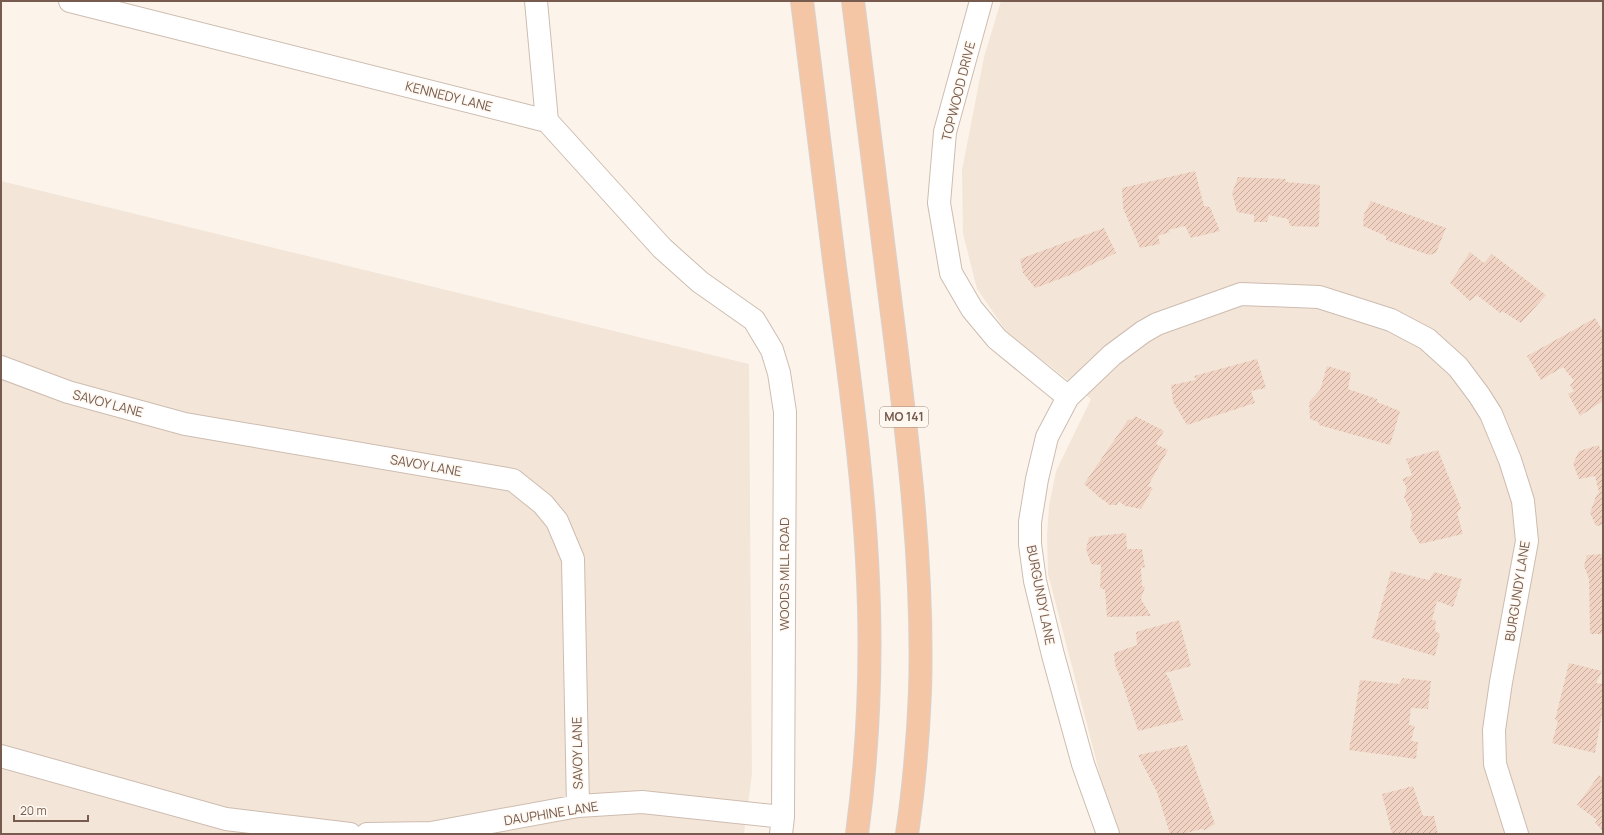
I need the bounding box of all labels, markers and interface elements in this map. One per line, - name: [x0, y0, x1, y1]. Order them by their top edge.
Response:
- street label: TOPWOOD DRIVE: [937, 39, 979, 143]
- street label: KENNEDY LANE: [404, 76, 494, 116]
- street label: SAVOY LANE: [71, 385, 145, 421]
- road number: MO 141: [880, 407, 928, 427]
- street label: SAVOY LANE: [389, 450, 463, 480]
- street label: WOODS MILL ROAD: [775, 517, 793, 631]
- street label: BURGUNDY LANE: [1500, 540, 1534, 642]
- street label: BURGUNDY LANE: [1022, 544, 1060, 646]
- street label: SAVOY LANE: [567, 717, 587, 789]
- scale bar: [14, 797, 88, 823]
- street label: DAUPHINE LANE: [502, 797, 600, 829]
- text: 20 m: [20, 802, 47, 819]

